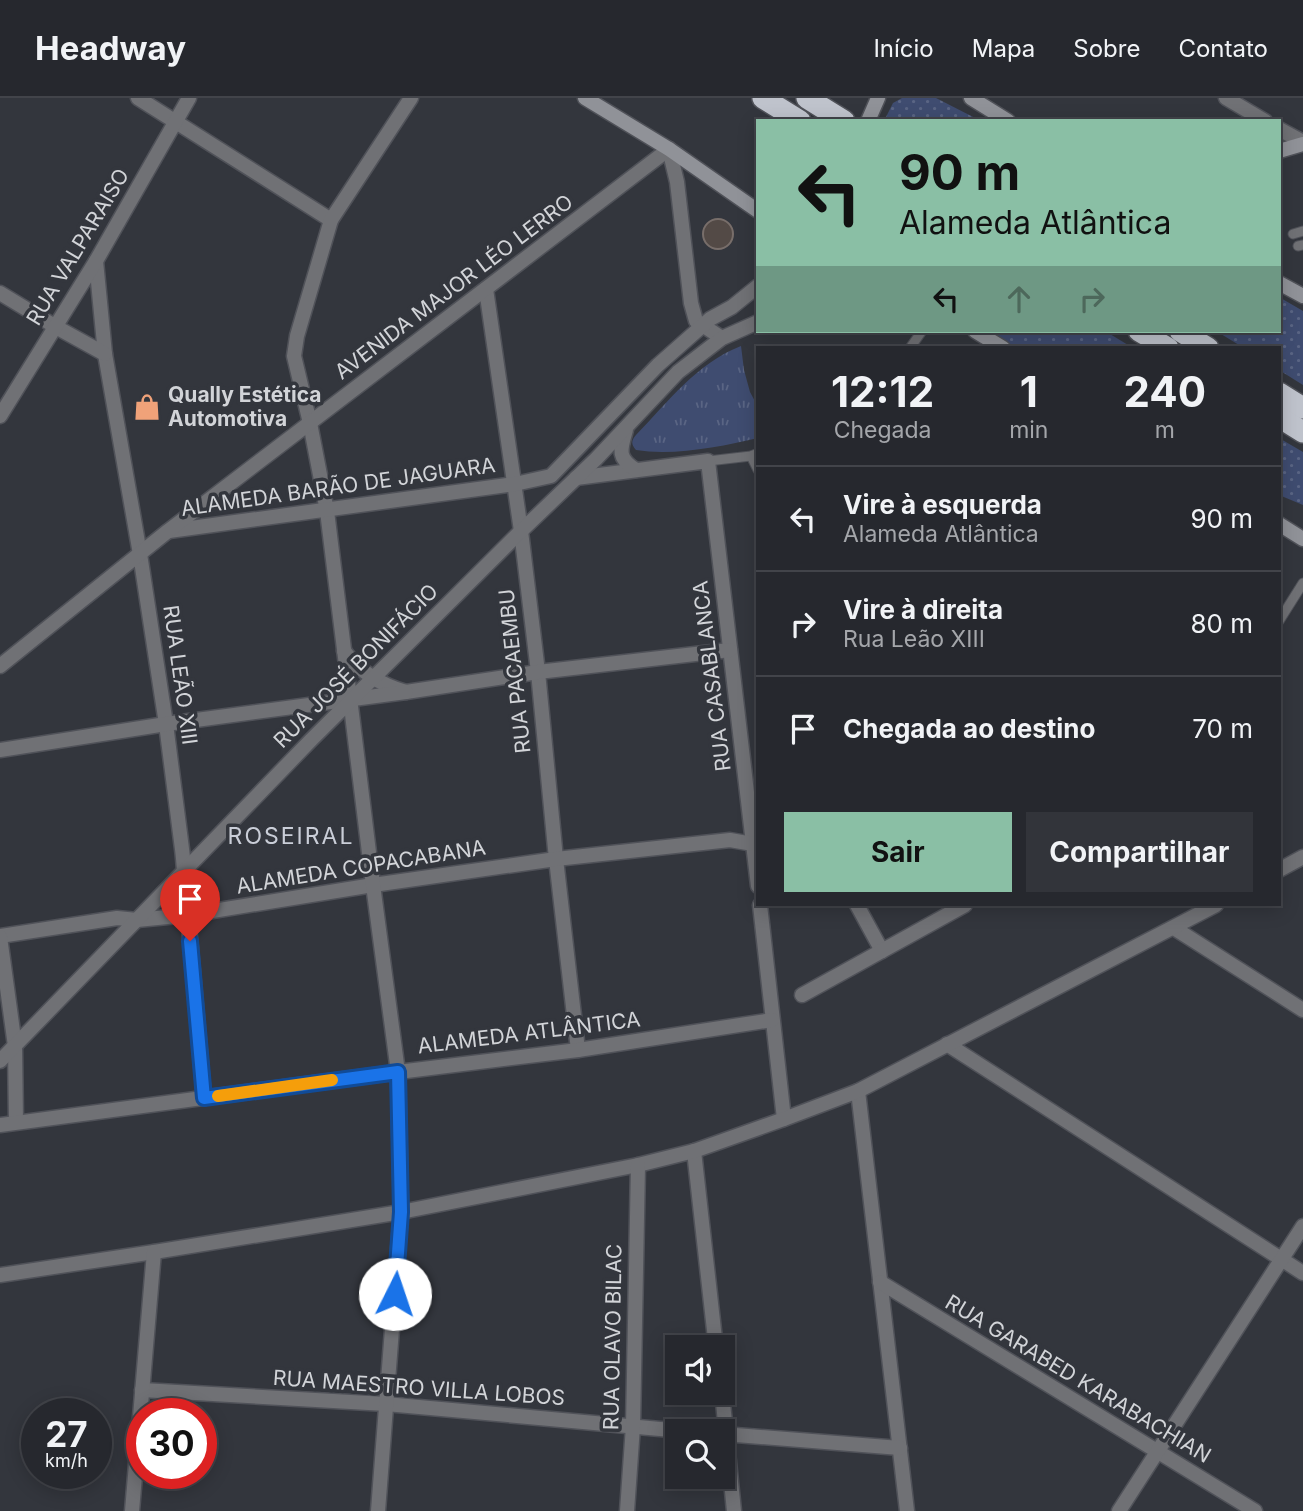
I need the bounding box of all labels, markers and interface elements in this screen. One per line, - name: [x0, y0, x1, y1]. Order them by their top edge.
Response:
- text: Headway: [35, 28, 186, 68]
- text: Início: [873, 34, 934, 63]
- text: Mapa: [972, 34, 1035, 63]
- text: Sobre: [1073, 34, 1140, 63]
- text: Contato: [1178, 34, 1268, 63]
- text: 90 m: [899, 143, 1020, 202]
- icon: left: [784, 147, 875, 238]
- street label: RUA VALPARAISO: [21, 164, 134, 330]
- street label: AVENIDA MAJOR LÉO LERRO: [329, 188, 578, 384]
- text: Alameda Atlântica: [899, 203, 1171, 242]
- icon: left: [927, 280, 965, 318]
- icon: ahead: [1000, 280, 1038, 318]
- icon: right: [1073, 280, 1111, 318]
- text: 12:12: [831, 366, 934, 417]
- text: 1: [1020, 366, 1038, 417]
- text: 240: [1123, 366, 1206, 417]
- place label: Qually Estética Automotiva: [168, 382, 321, 431]
- shop icon: Qually Estética Automotiva: [132, 392, 162, 422]
- text: Chegada: [834, 416, 932, 444]
- text: min: [1009, 416, 1048, 444]
- text: m: [1155, 416, 1175, 444]
- street label: ALAMEDA BARÃO DE JAGUARA: [179, 451, 497, 521]
- text: Vire à esquerda: [843, 489, 1042, 520]
- icon: left: [784, 500, 822, 538]
- text: 90 m: [1190, 503, 1253, 534]
- text: Alameda Atlântica: [843, 520, 1039, 548]
- street label: RUA JOSÉ BONIFÁCIO: [268, 578, 443, 753]
- street label: RUA CASABLANCA: [687, 579, 736, 773]
- street label: RUA PACAEMBU: [493, 588, 536, 754]
- text: Vire à direita: [843, 594, 1003, 625]
- street label: RUA LEÃO XIII: [158, 603, 204, 746]
- icon: right: [784, 605, 822, 643]
- text: 80 m: [1190, 608, 1253, 639]
- text: Rua Leão XIII: [843, 625, 985, 653]
- icon: arrive: [784, 710, 822, 748]
- text: Chegada ao destino: [843, 713, 1095, 744]
- text: 70 m: [1192, 713, 1253, 744]
- button: Sair: [784, 812, 1012, 892]
- button: Compartilhar: [1026, 812, 1253, 892]
- district label: ROSEIRAL: [228, 822, 354, 850]
- street label: ALAMEDA COPACABANA: [234, 834, 487, 899]
- pin: [160, 869, 220, 941]
- icon: arrive: [171, 880, 209, 918]
- street label: ALAMEDA ATLÂNTICA: [416, 1005, 642, 1059]
- street label: RUA OLAVO BILAC: [598, 1244, 627, 1430]
- position arrow: [358, 1257, 432, 1331]
- street label: RUA GARABED KARABACHIAN: [941, 1289, 1216, 1468]
- map controls: [665, 1335, 735, 1489]
- button: sound: [665, 1335, 735, 1405]
- street label: RUA MAESTRO VILLA LOBOS: [272, 1365, 566, 1410]
- speed limit sign: 30: [126, 1398, 217, 1489]
- text: 27: [45, 1413, 88, 1455]
- button: search: [665, 1419, 735, 1489]
- text: km/h: [45, 1450, 88, 1471]

